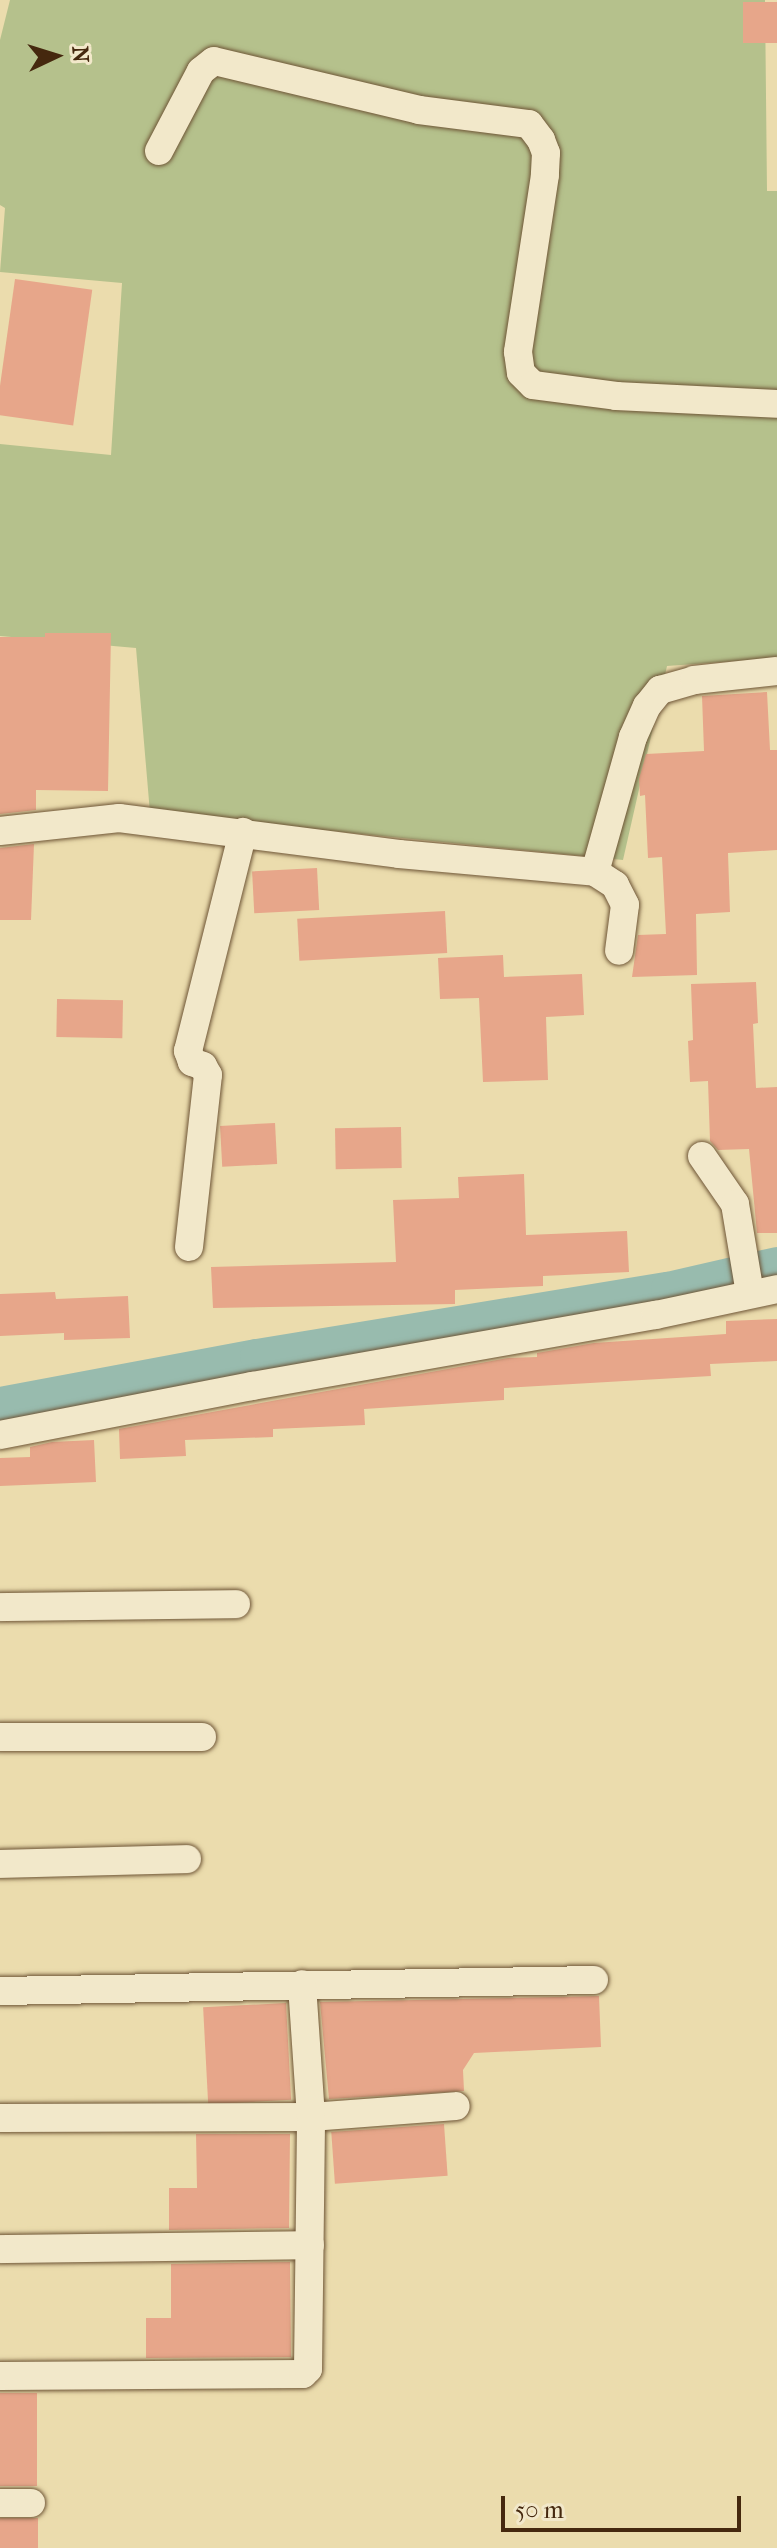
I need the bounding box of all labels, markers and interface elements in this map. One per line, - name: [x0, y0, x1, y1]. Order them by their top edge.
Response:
- north arrow: [16, 16, 96, 96]
- text: N: [66, 45, 93, 64]
- scale bar: [505, 2480, 745, 2530]
- text: 50 m: [515, 2496, 564, 2524]

